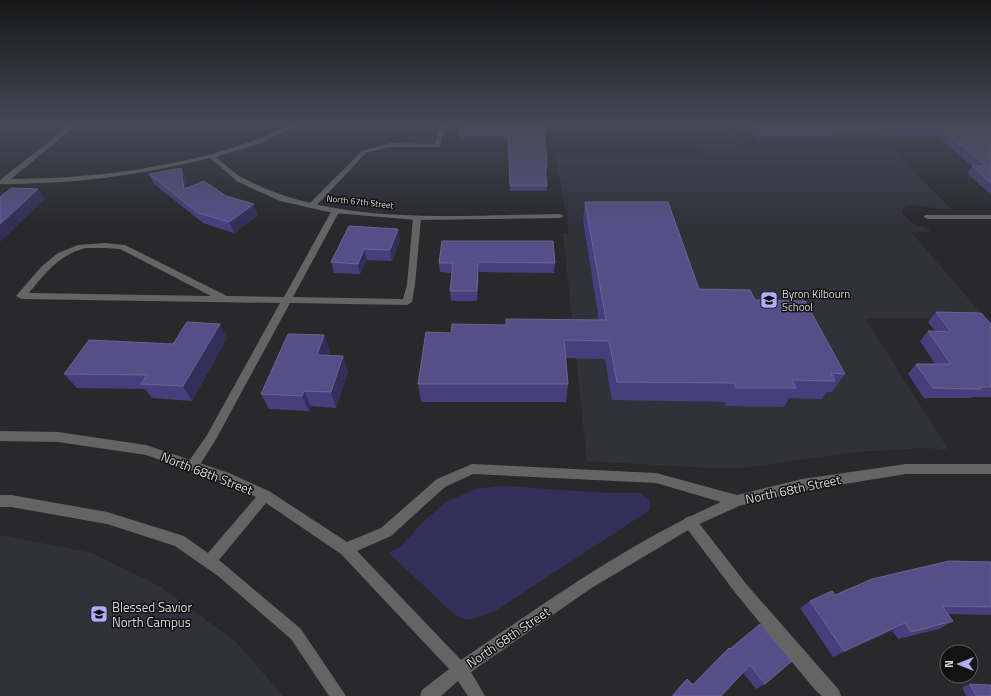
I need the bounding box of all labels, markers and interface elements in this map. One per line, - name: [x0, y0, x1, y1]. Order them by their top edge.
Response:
- street label: North 67th Street: [326, 192, 395, 212]
- place label: Byron Kilbourn School: [782, 286, 850, 315]
- school or university icon: Byron Kilbourn School: [759, 290, 779, 310]
- street label: North 68th Street: [158, 446, 256, 500]
- street label: North 68th Street: [743, 469, 843, 509]
- place label: Blessed Savior North Campus: [112, 597, 192, 632]
- street label: North 68th Street: [462, 601, 554, 672]
- school or university icon: Blessed Savior North Campus: [89, 604, 109, 624]
- north arrow: [939, 644, 979, 684]
- text: N: [941, 660, 957, 668]

